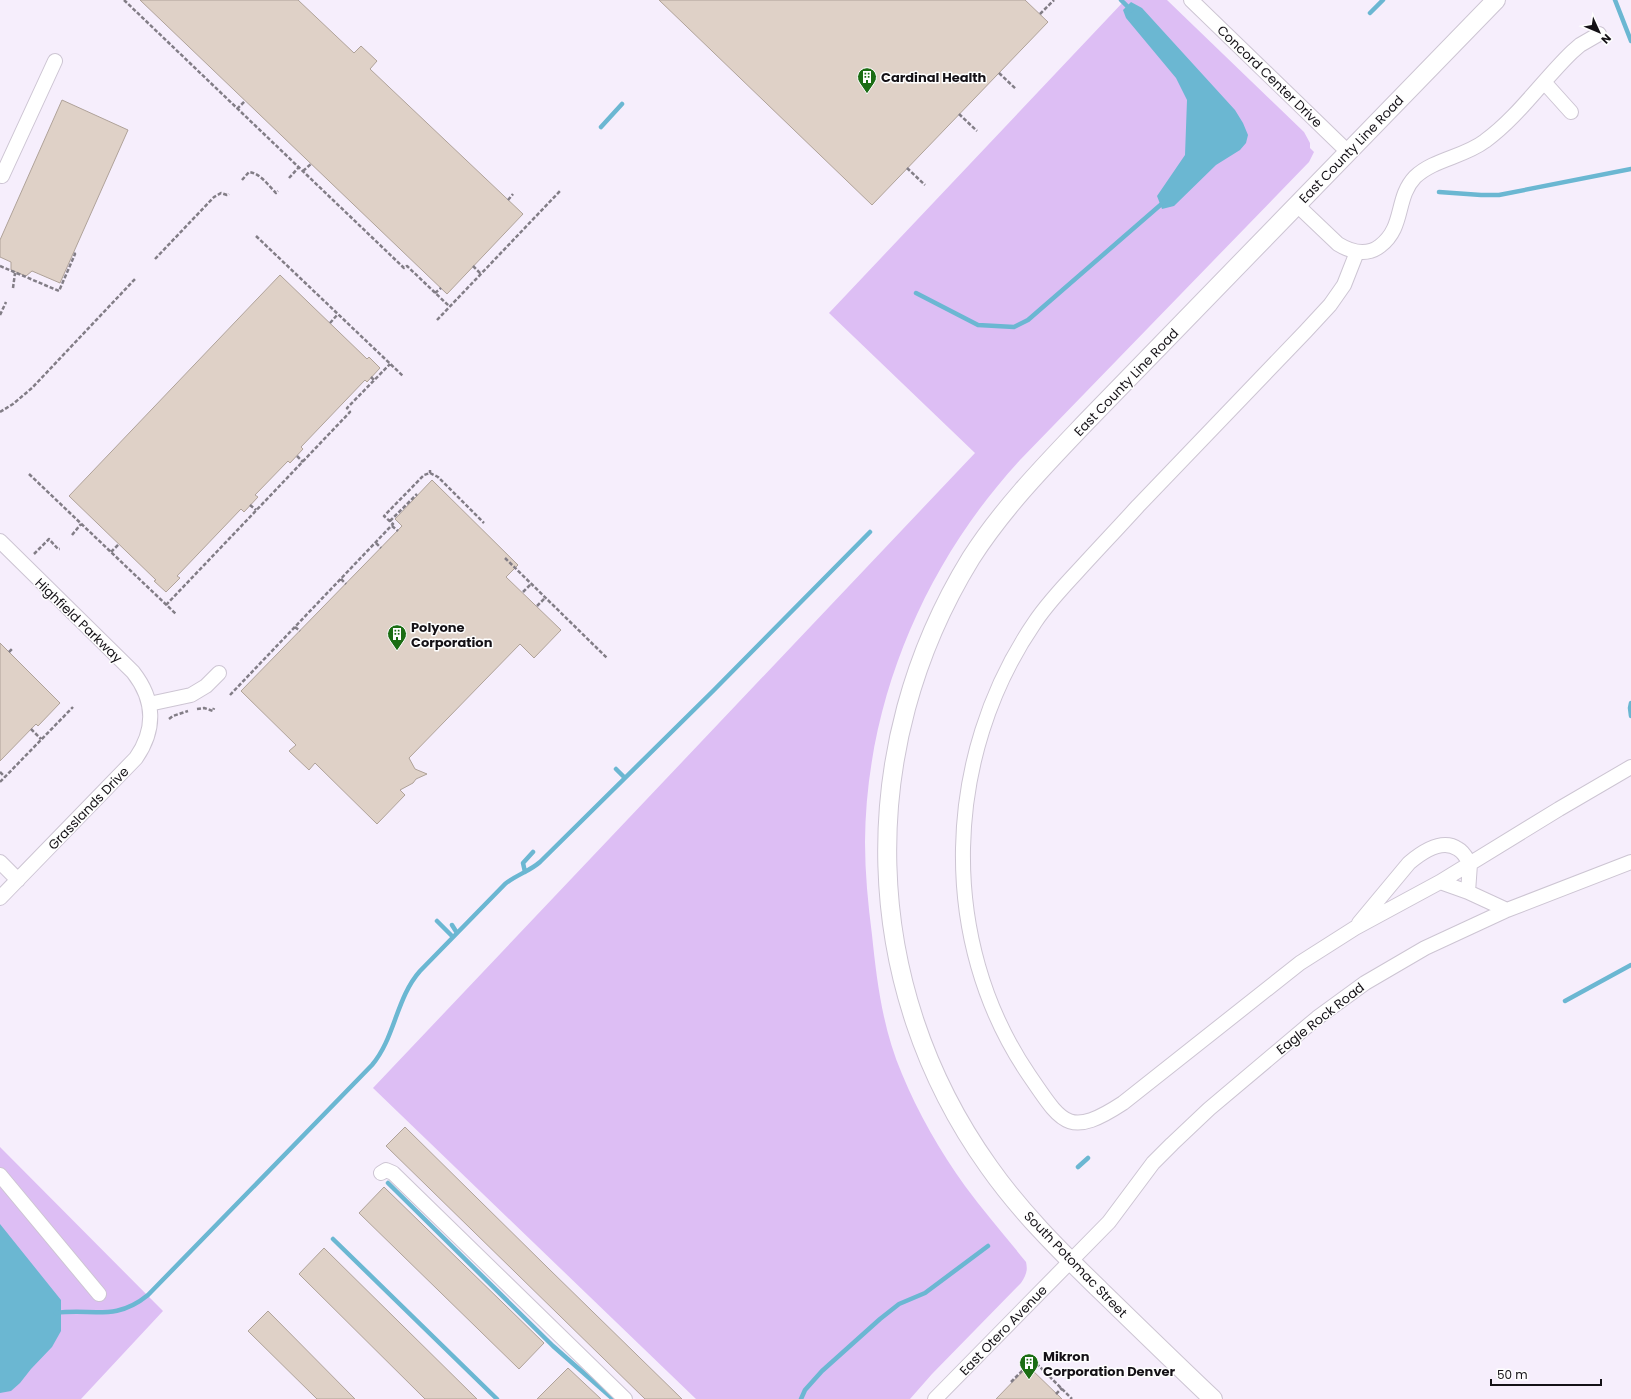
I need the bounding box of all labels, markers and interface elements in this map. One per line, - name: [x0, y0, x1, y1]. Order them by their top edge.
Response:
- north arrow: [1579, 12, 1619, 52]
- street label: Concord Center Drive: [1213, 21, 1327, 132]
- text: N: [1598, 30, 1615, 47]
- building icon: Cardinal Health: [856, 66, 878, 94]
- place label: Cardinal Health: [881, 68, 987, 87]
- street label: East County Line Road: [1295, 91, 1408, 208]
- street label: East County Line Road: [1070, 324, 1183, 441]
- street label: Highfield Parkway: [31, 574, 127, 668]
- place label: Polyone Corporation: [411, 618, 493, 652]
- building icon: Polyone Corporation: [386, 623, 408, 651]
- street label: Grasslands Drive: [44, 762, 133, 854]
- street label: Eagle Rock Road: [1272, 978, 1368, 1059]
- street label: South Potomac Street: [1020, 1207, 1132, 1322]
- street label: East Otero Avenue: [955, 1281, 1051, 1380]
- place label: Mikron Corporation Denver: [1043, 1347, 1176, 1381]
- building icon: Mikron Corporation Denver: [1018, 1352, 1040, 1380]
- scale bar: [1491, 1361, 1601, 1387]
- text: 50 m: [1497, 1366, 1528, 1383]

